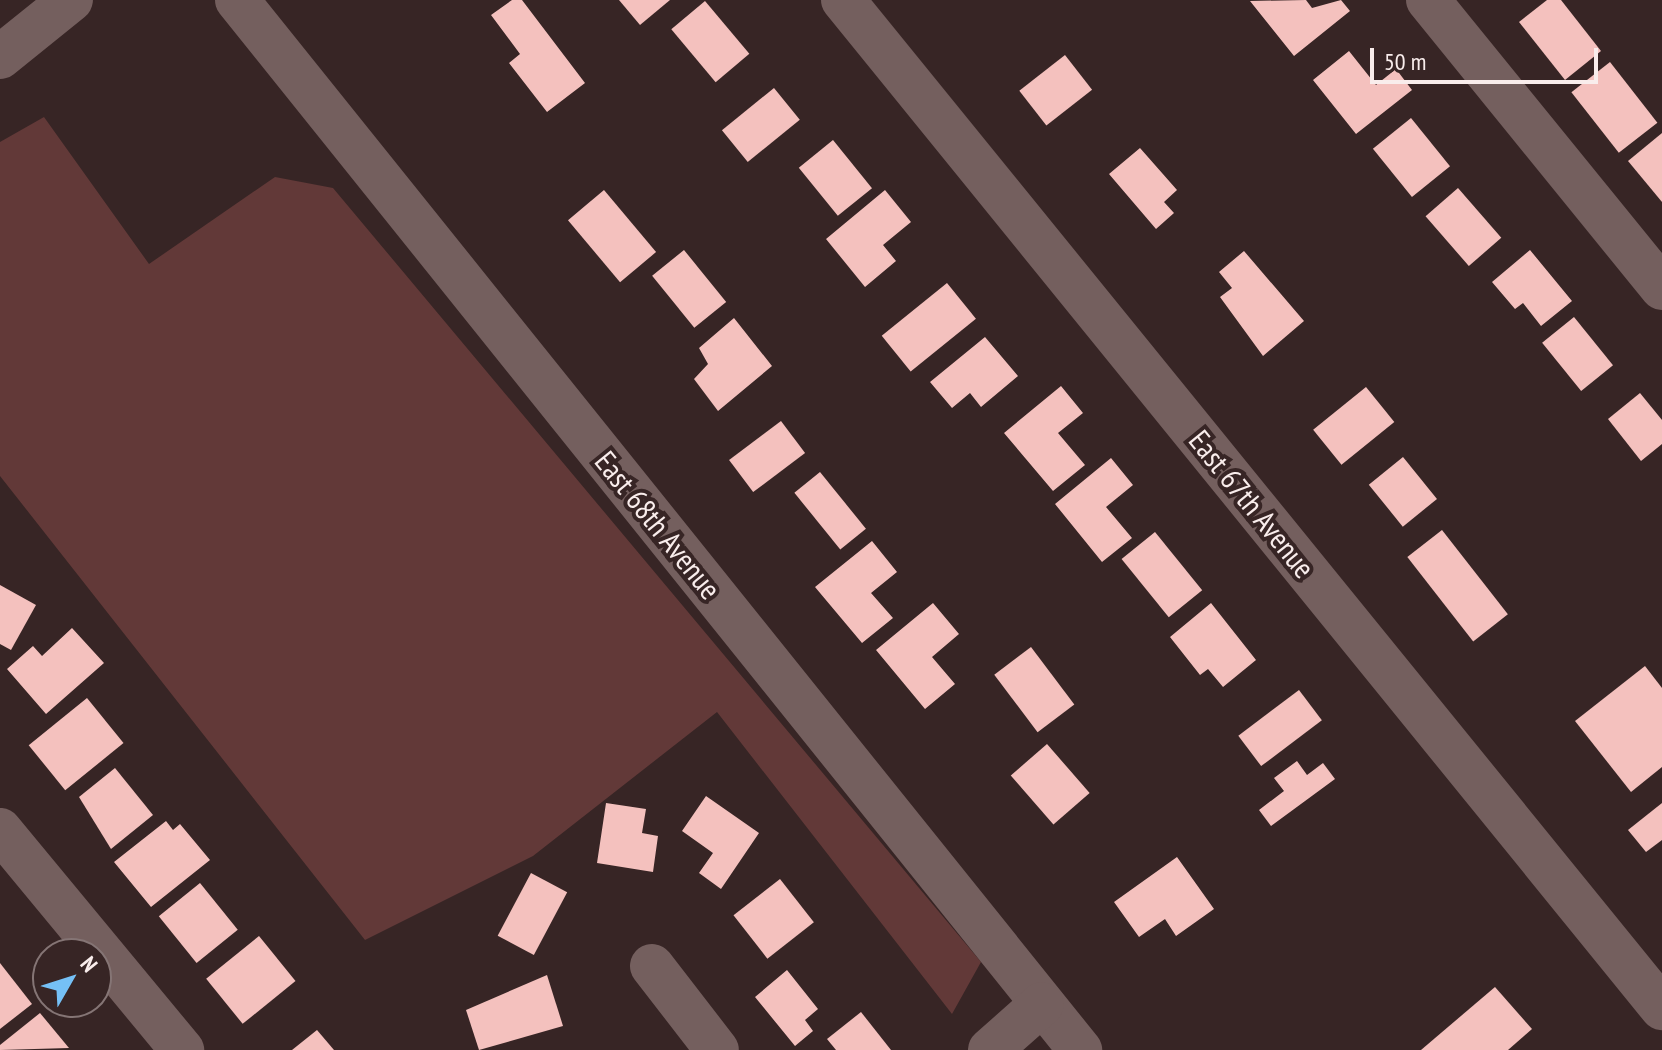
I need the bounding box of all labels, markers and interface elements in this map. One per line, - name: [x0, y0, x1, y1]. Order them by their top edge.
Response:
- scale bar: [1374, 32, 1602, 82]
- text: 50 m: [1384, 46, 1426, 77]
- street label: East 67th Avenue: [1181, 423, 1323, 585]
- street label: East 68th Avenue: [587, 444, 729, 606]
- north arrow: [32, 938, 112, 1018]
- text: N: [74, 951, 104, 978]

